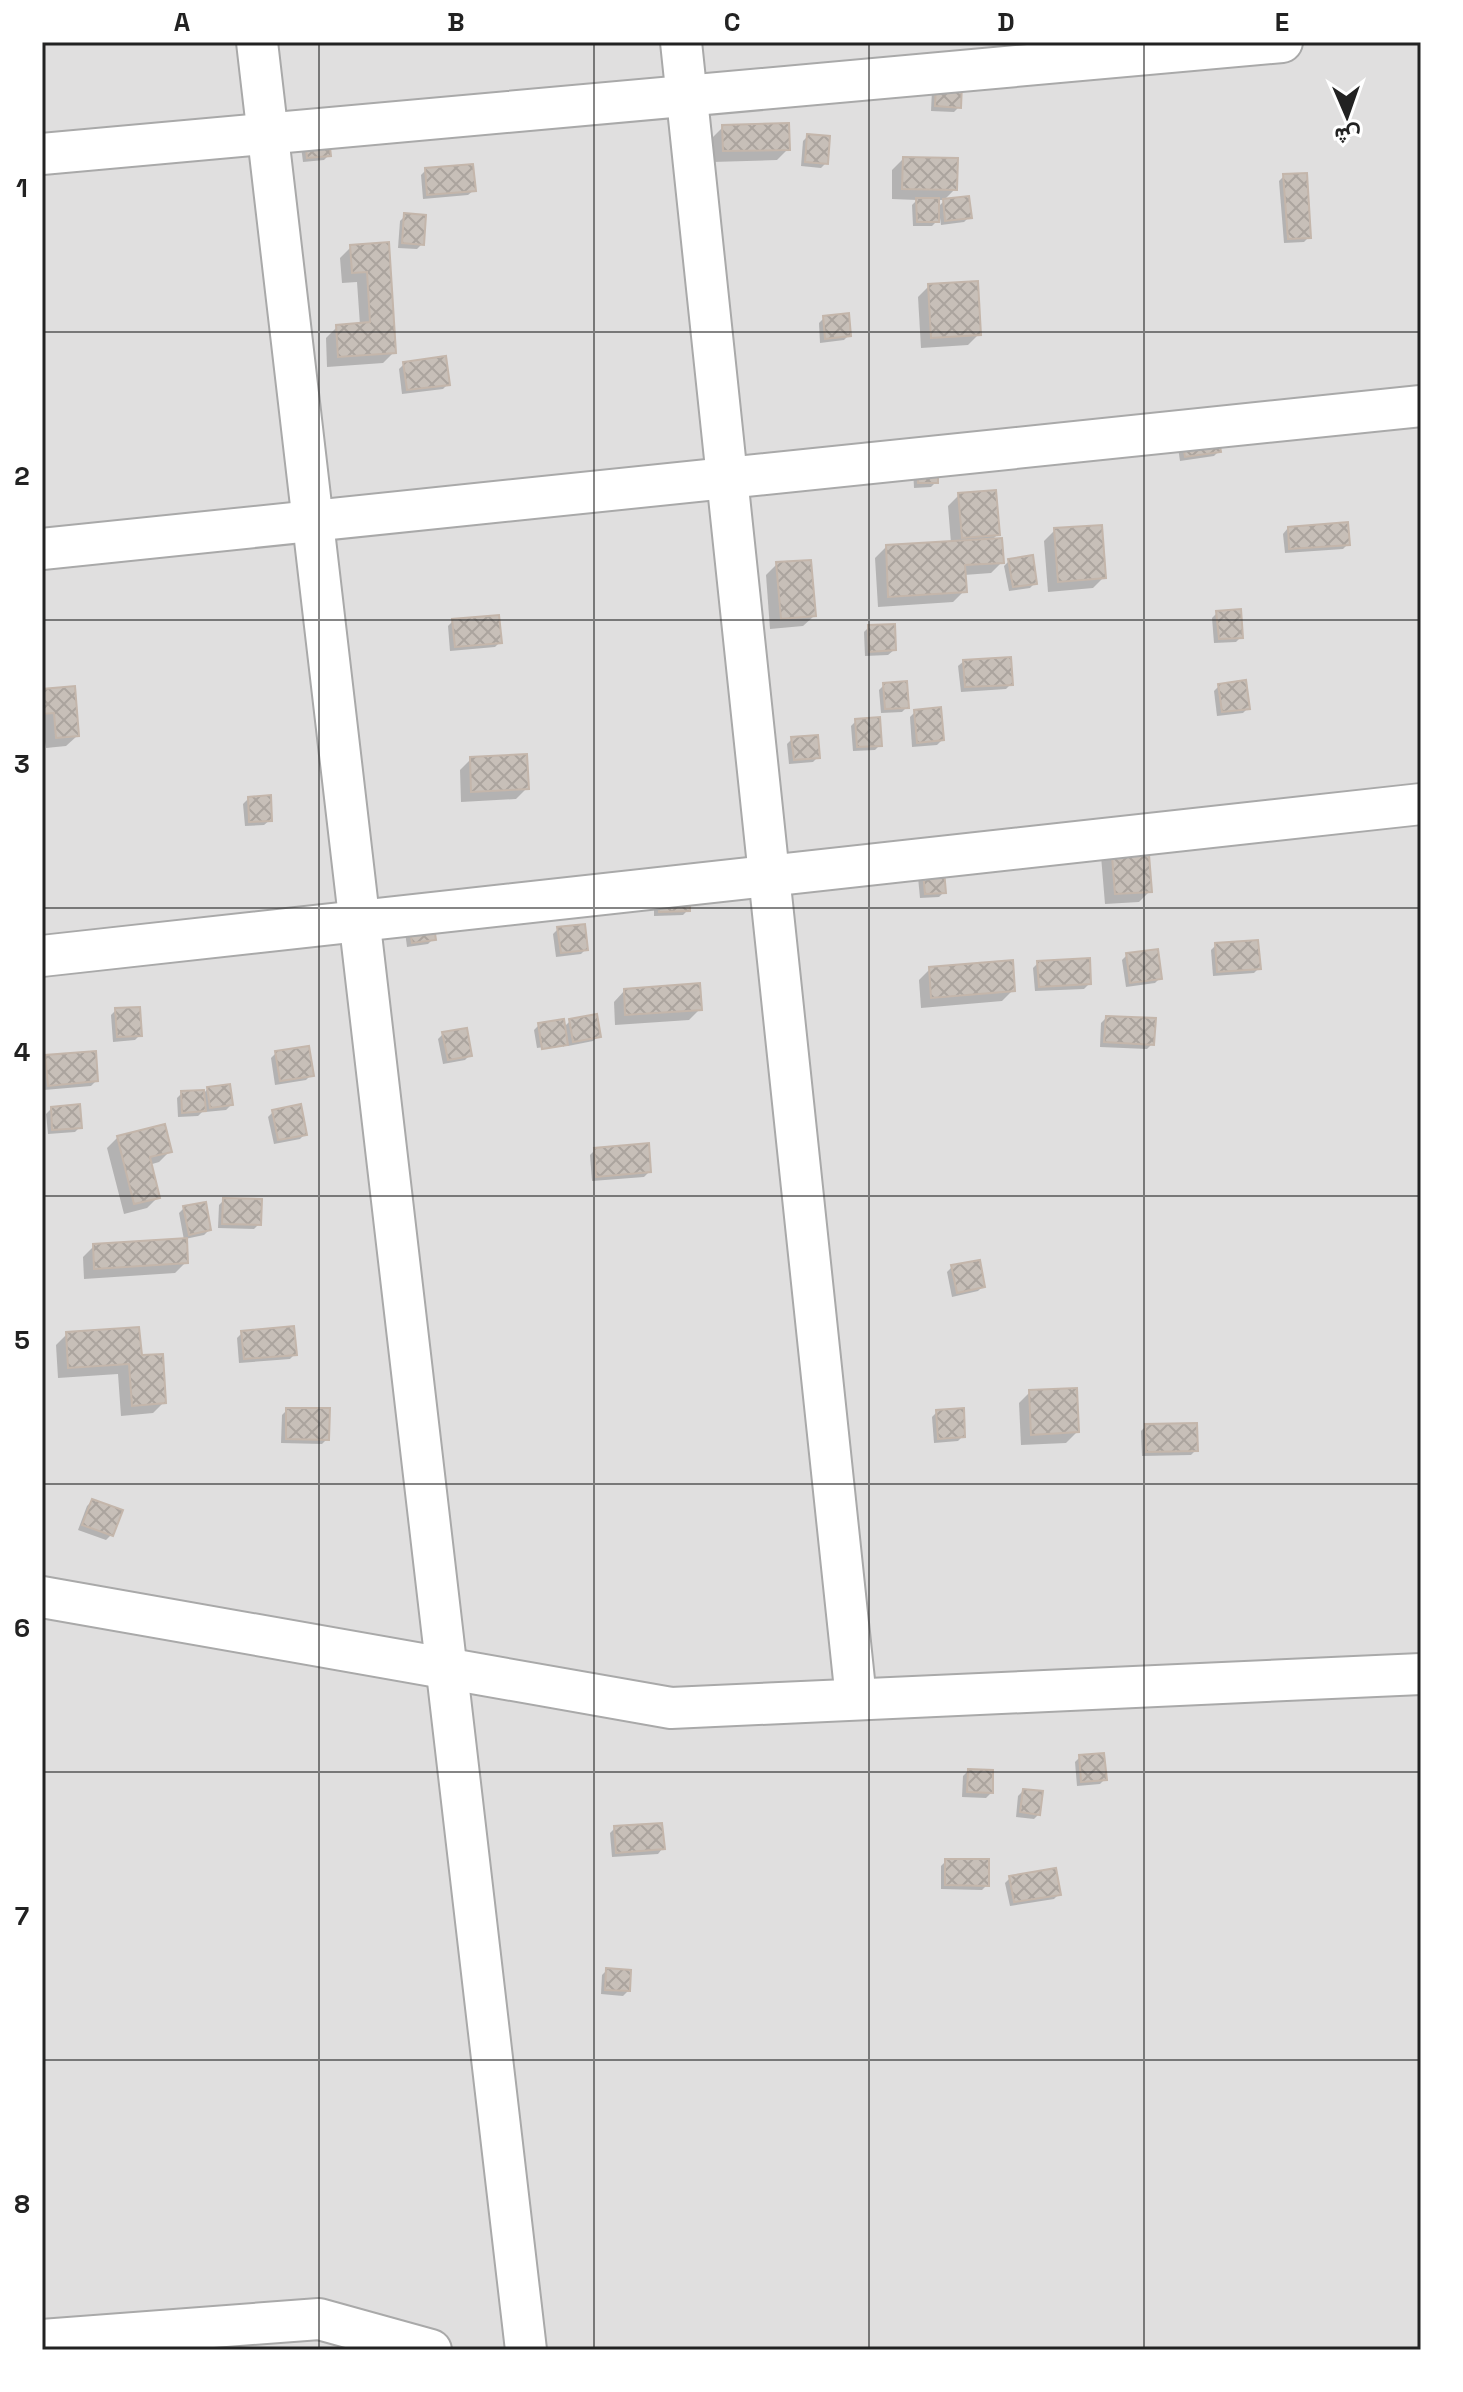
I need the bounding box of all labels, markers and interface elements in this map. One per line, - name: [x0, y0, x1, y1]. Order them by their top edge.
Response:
- text: A: [174, 5, 191, 39]
- text: B: [447, 5, 465, 39]
- text: C: [724, 5, 740, 39]
- text: D: [997, 5, 1015, 39]
- text: E: [1275, 5, 1289, 39]
- north arrow: [1307, 76, 1387, 156]
- text: ش: [1334, 122, 1361, 150]
- text: 1: [16, 171, 28, 205]
- text: 2: [14, 459, 30, 493]
- text: 3: [14, 747, 30, 781]
- text: 4: [14, 1035, 30, 1069]
- text: 5: [14, 1323, 30, 1357]
- text: 6: [14, 1611, 30, 1645]
- text: 7: [15, 1899, 29, 1933]
- text: 8: [14, 2187, 30, 2221]

